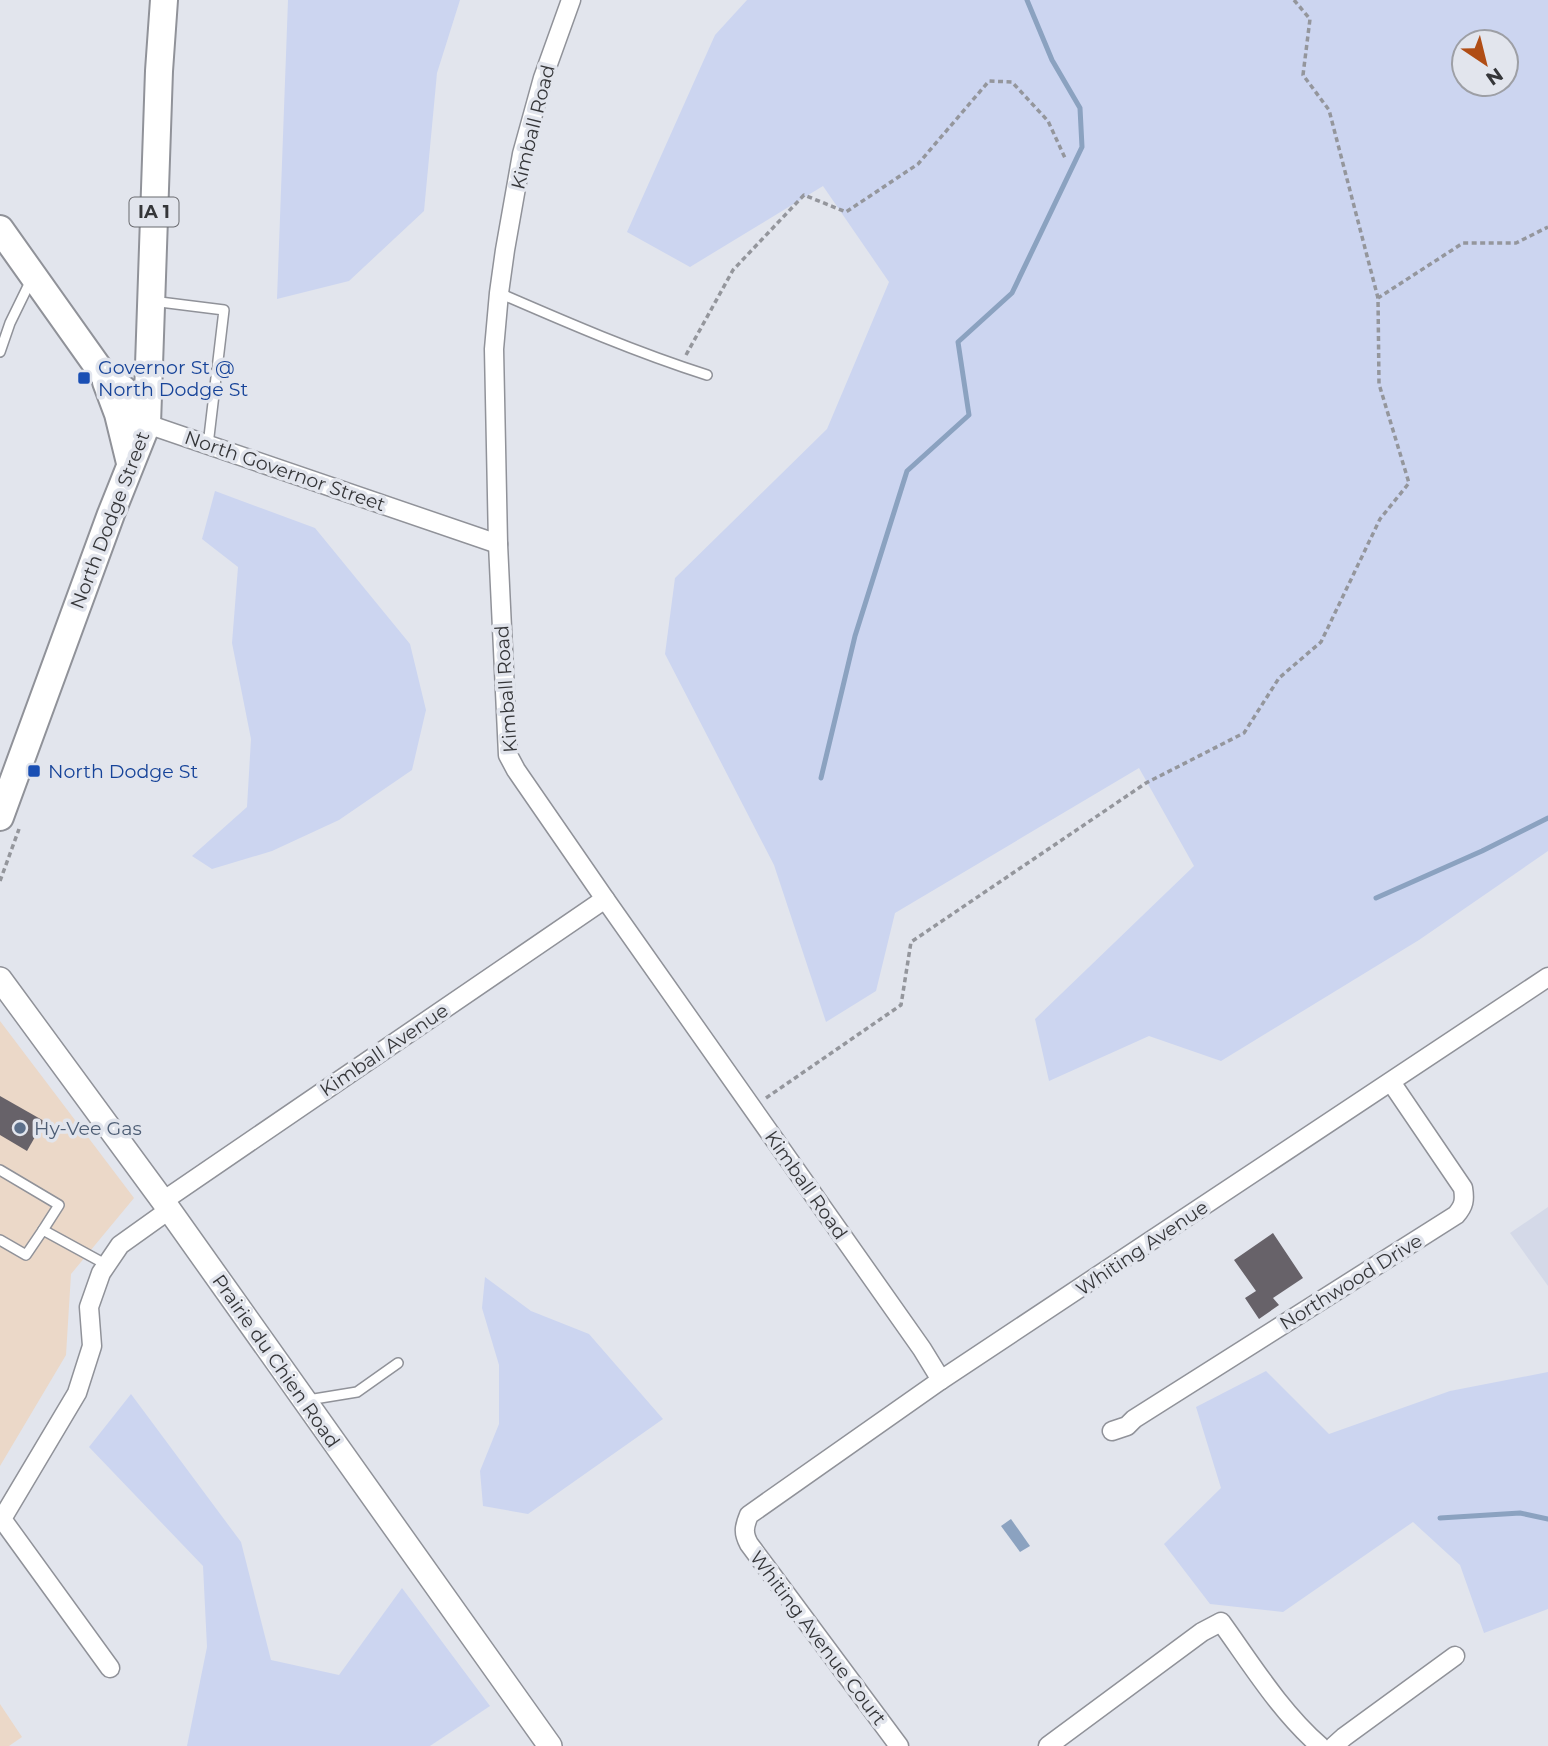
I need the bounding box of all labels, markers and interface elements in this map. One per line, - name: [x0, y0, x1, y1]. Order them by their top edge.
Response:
- north arrow: [1450, 28, 1520, 98]
- street label: Kimball Road: [506, 62, 560, 192]
- text: N: [1482, 63, 1507, 90]
- road number: IA 1: [130, 197, 178, 226]
- place label: Governor St @ North Dodge St: [98, 356, 248, 401]
- marker: Governor St @ North Dodge St: [76, 370, 92, 386]
- street label: North Governor Street: [182, 426, 389, 516]
- street label: North Dodge Street: [66, 428, 155, 612]
- street label: Kimball Road: [490, 625, 522, 753]
- place label: North Dodge St: [48, 760, 198, 783]
- marker: North Dodge St: [26, 763, 42, 779]
- street label: Kimball Avenue: [316, 999, 452, 1101]
- place label: Hy-Vee Gas: [34, 1117, 142, 1140]
- marker: Hy-Vee Gas: [12, 1120, 28, 1136]
- street label: Kimball Road: [760, 1126, 852, 1244]
- street label: Whiting Avenue: [1072, 1195, 1212, 1301]
- street label: Northwood Drive: [1276, 1229, 1426, 1335]
- street label: Prairie du Chien Road: [207, 1270, 345, 1452]
- street label: Whiting Avenue Court: [745, 1546, 891, 1730]

